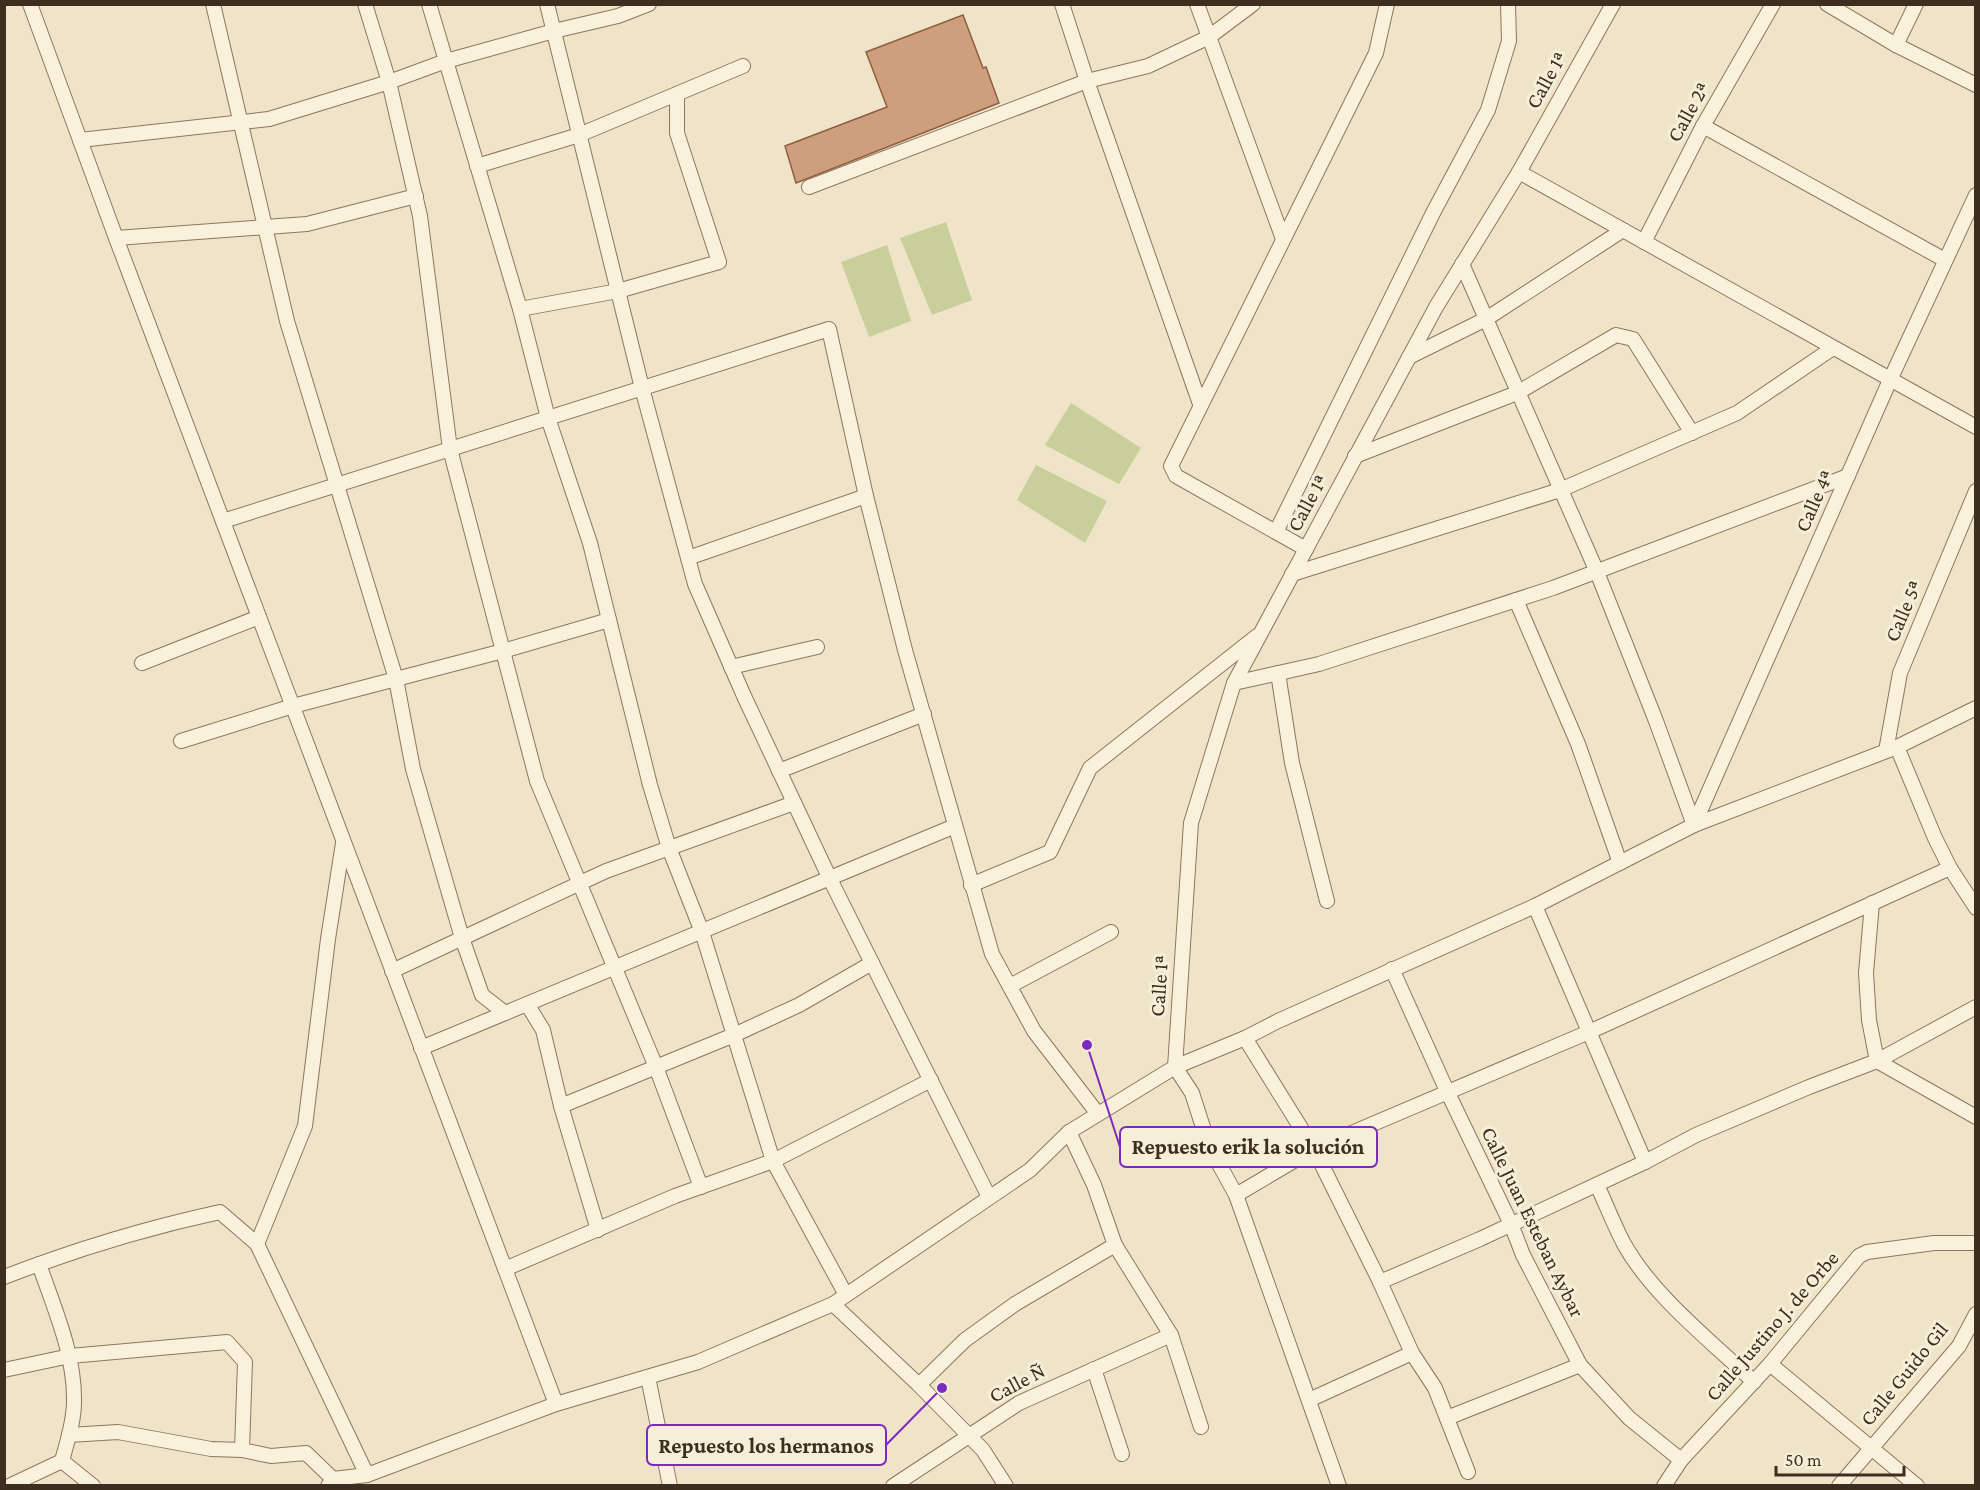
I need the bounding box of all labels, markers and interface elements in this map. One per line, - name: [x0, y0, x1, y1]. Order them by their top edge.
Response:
- street label: Calle 1ª: [1521, 47, 1571, 113]
- street label: Calle 2ª: [1662, 78, 1714, 146]
- street label: Calle 4ª: [1790, 466, 1838, 536]
- street label: Calle 1ª: [1282, 470, 1332, 536]
- street label: Calle 5ª: [1879, 577, 1927, 645]
- street label: Calle 1ª: [1145, 955, 1173, 1017]
- street label: Calle Juan Esteban Aybar: [1476, 1123, 1590, 1322]
- callout: Repuesto erik la solución: [1120, 1127, 1377, 1167]
- text: Repuesto erik la solución: [1132, 1134, 1365, 1159]
- street label: Calle Justino J. de Orbe: [1700, 1246, 1844, 1406]
- street label: Calle Guido Gil: [1855, 1318, 1953, 1430]
- street label: Calle Ñ: [985, 1358, 1049, 1408]
- callout: Repuesto los hermanos: [647, 1425, 886, 1465]
- text: Repuesto los hermanos: [658, 1433, 874, 1458]
- scale bar: [1776, 1439, 1904, 1477]
- text: 50 m: [1785, 1450, 1822, 1470]

